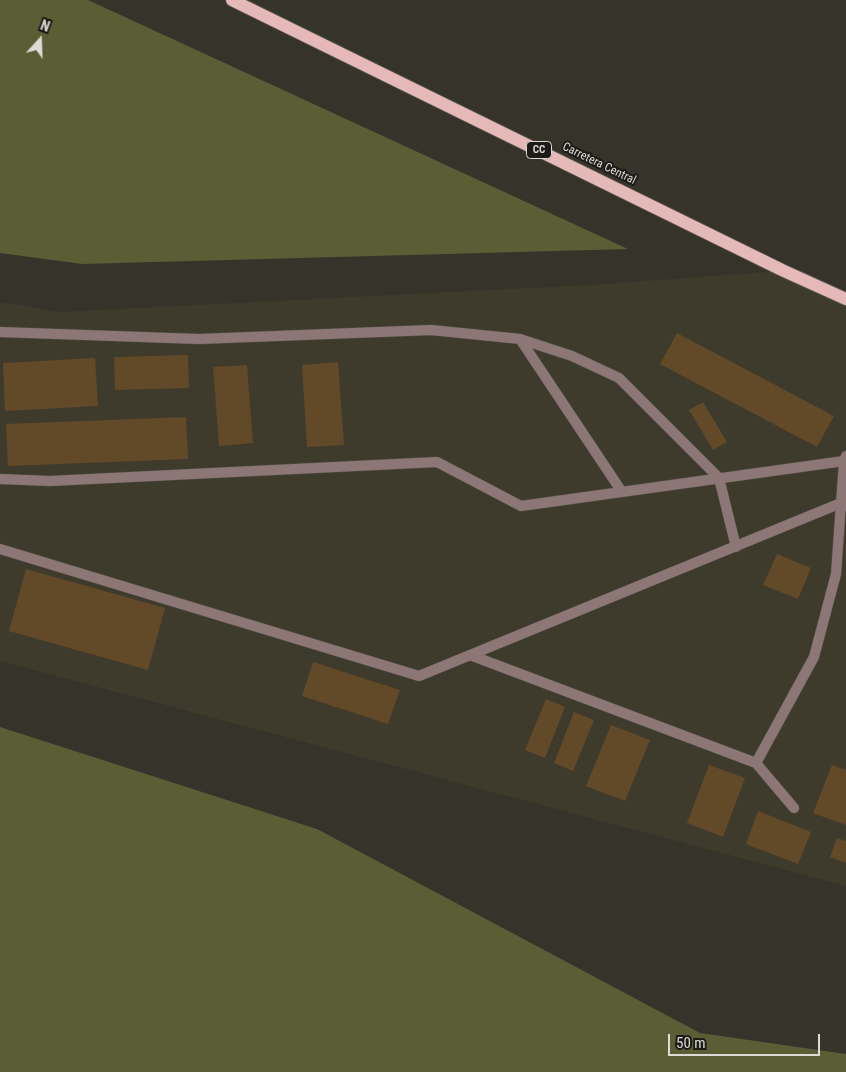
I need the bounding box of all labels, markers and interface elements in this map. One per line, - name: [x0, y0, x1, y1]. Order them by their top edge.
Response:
- north arrow: [15, 15, 65, 65]
- text: N: [38, 17, 52, 35]
- street label: Carretera Central: [560, 140, 638, 188]
- road number: CC: [526, 142, 552, 158]
- scale bar: [671, 1024, 824, 1056]
- text: 50 m: [676, 1034, 706, 1052]

